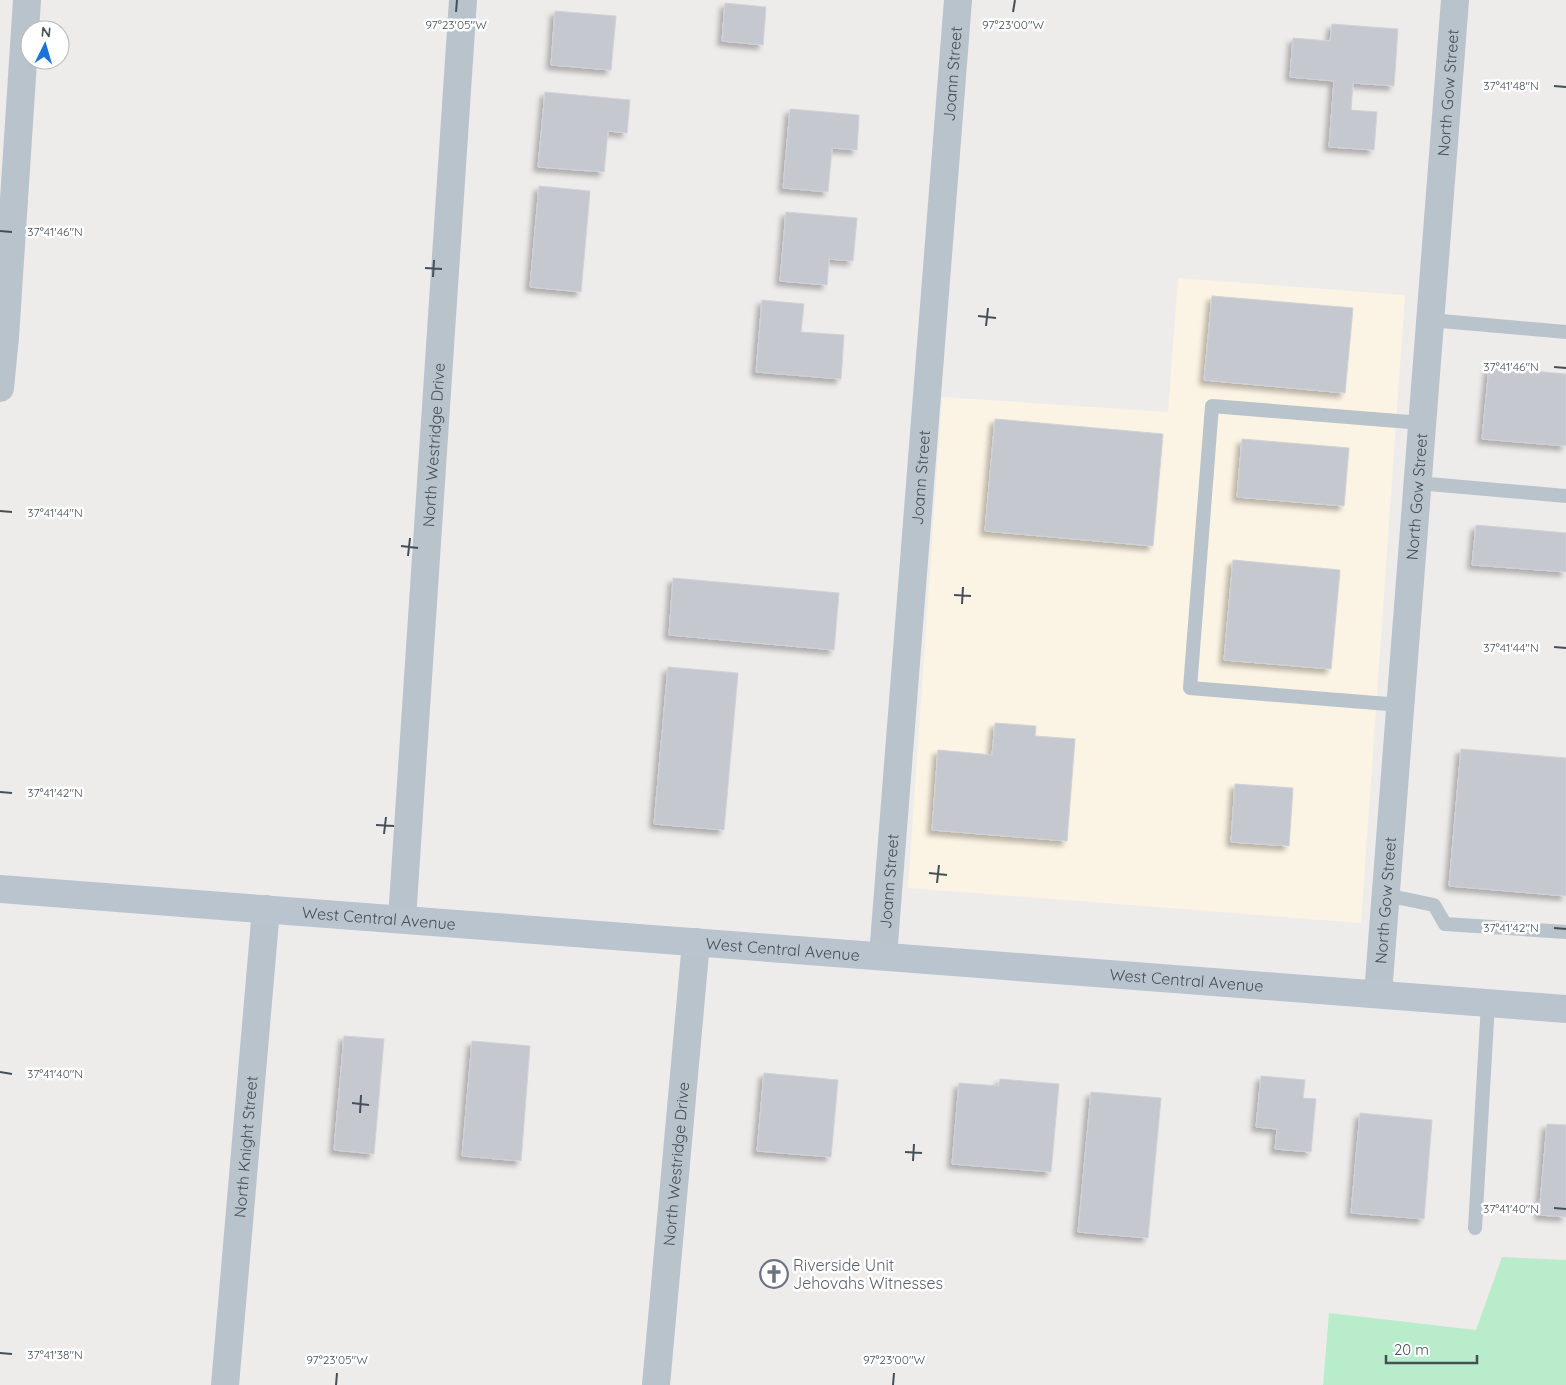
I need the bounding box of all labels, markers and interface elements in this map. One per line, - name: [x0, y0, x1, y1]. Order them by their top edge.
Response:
- text: 97°23'05"W: [425, 17, 487, 32]
- text: 97°23'00"W: [982, 17, 1045, 32]
- north arrow: [20, 20, 70, 70]
- text: N: [40, 23, 52, 41]
- street label: Joann Street: [939, 25, 966, 122]
- street label: North Gow Street: [1433, 28, 1463, 157]
- text: 37°41'48"N: [1483, 78, 1539, 93]
- text: 37°41'46"N: [27, 224, 83, 239]
- text: 37°41'46"N: [1483, 359, 1539, 374]
- street label: North Westridge Drive: [418, 362, 449, 528]
- street label: Joann Street: [907, 429, 934, 526]
- street label: North Gow Street: [1402, 432, 1431, 561]
- text: 37°41'44"N: [27, 505, 83, 520]
- text: 37°41'44"N: [1483, 640, 1539, 655]
- text: 37°41'42"N: [27, 785, 83, 800]
- street label: Joann Street: [875, 833, 903, 929]
- street label: North Gow Street: [1370, 836, 1400, 965]
- street label: West Central Avenue: [301, 902, 457, 934]
- text: 37°41'42"N: [1483, 920, 1539, 935]
- street label: West Central Avenue: [705, 933, 860, 965]
- street label: West Central Avenue: [1109, 964, 1264, 996]
- text: 37°41'40"N: [27, 1066, 83, 1081]
- street label: North Knight Street: [229, 1075, 262, 1219]
- street label: North Westridge Drive: [659, 1081, 693, 1247]
- text: 37°41'40"N: [1483, 1201, 1539, 1216]
- place label: Riverside Unit Jehovahs Witnesses: [793, 1255, 943, 1293]
- church icon: Riverside Unit Jehovahs Witnesses: [759, 1259, 789, 1289]
- scale bar: [1386, 1332, 1477, 1364]
- text: 20 m: [1394, 1340, 1429, 1359]
- text: 37°41'38"N: [27, 1347, 83, 1362]
- text: 97°23'05"W: [306, 1352, 368, 1367]
- text: 97°23'00"W: [863, 1352, 926, 1367]

